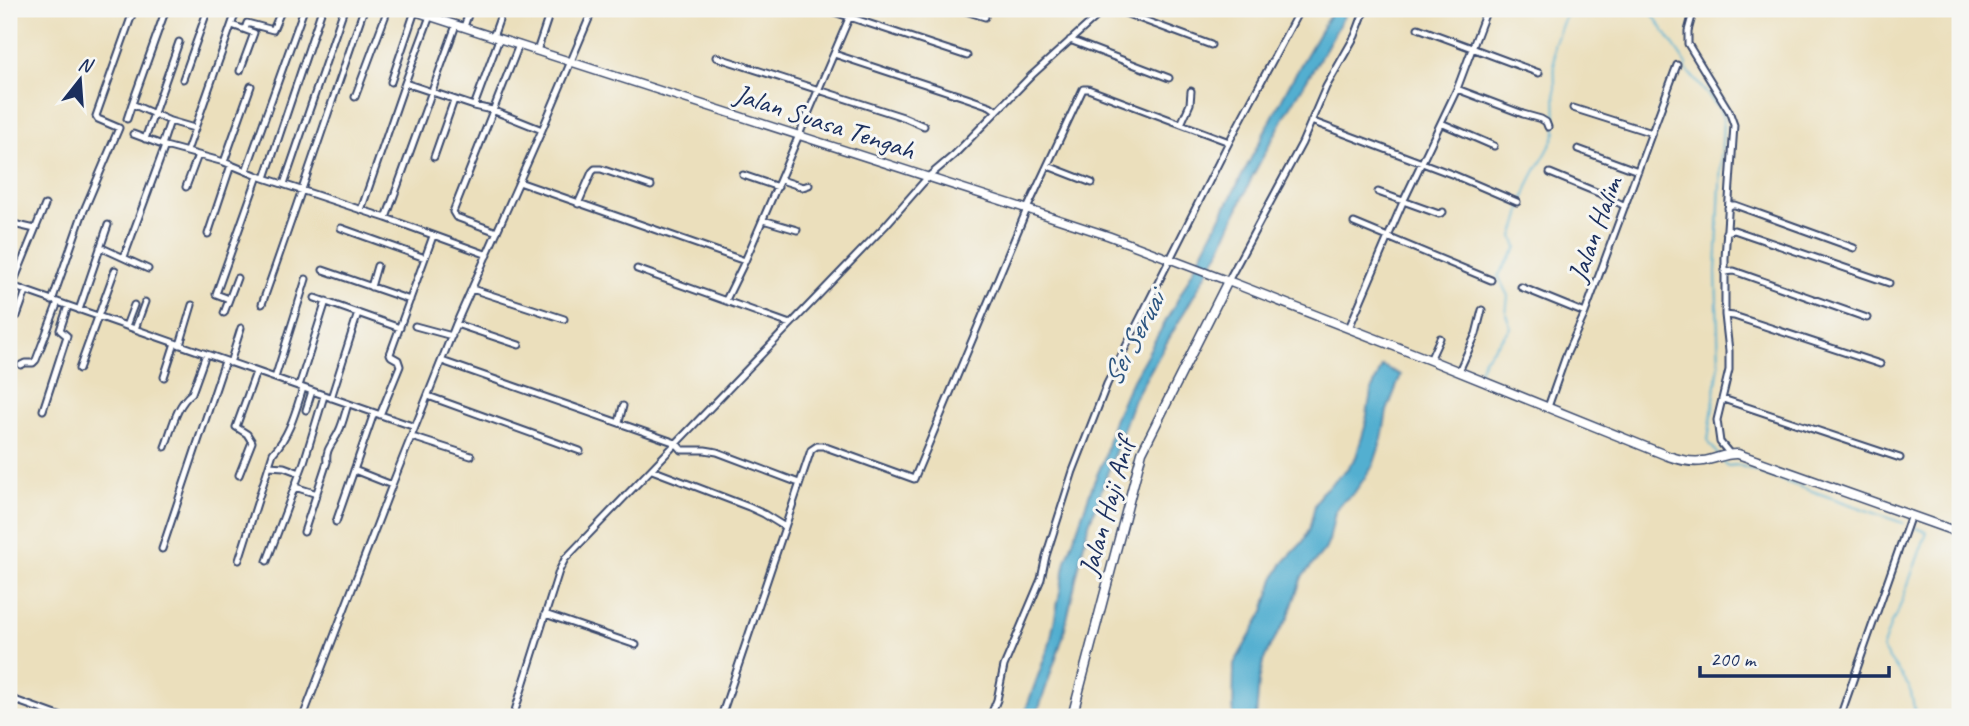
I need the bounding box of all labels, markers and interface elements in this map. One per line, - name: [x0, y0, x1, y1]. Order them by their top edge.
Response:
- north arrow: [46, 46, 116, 116]
- text: N: [76, 52, 97, 79]
- street label: Jalan Suasa Tengah: [728, 75, 920, 167]
- street label: Jalan Halim: [1559, 170, 1630, 288]
- water label: Sei Seruai: [1093, 279, 1177, 392]
- street label: Jalan Haji Anif: [1070, 429, 1144, 581]
- scale bar: [1700, 635, 1888, 679]
- text: 200 m: [1710, 646, 1757, 672]

